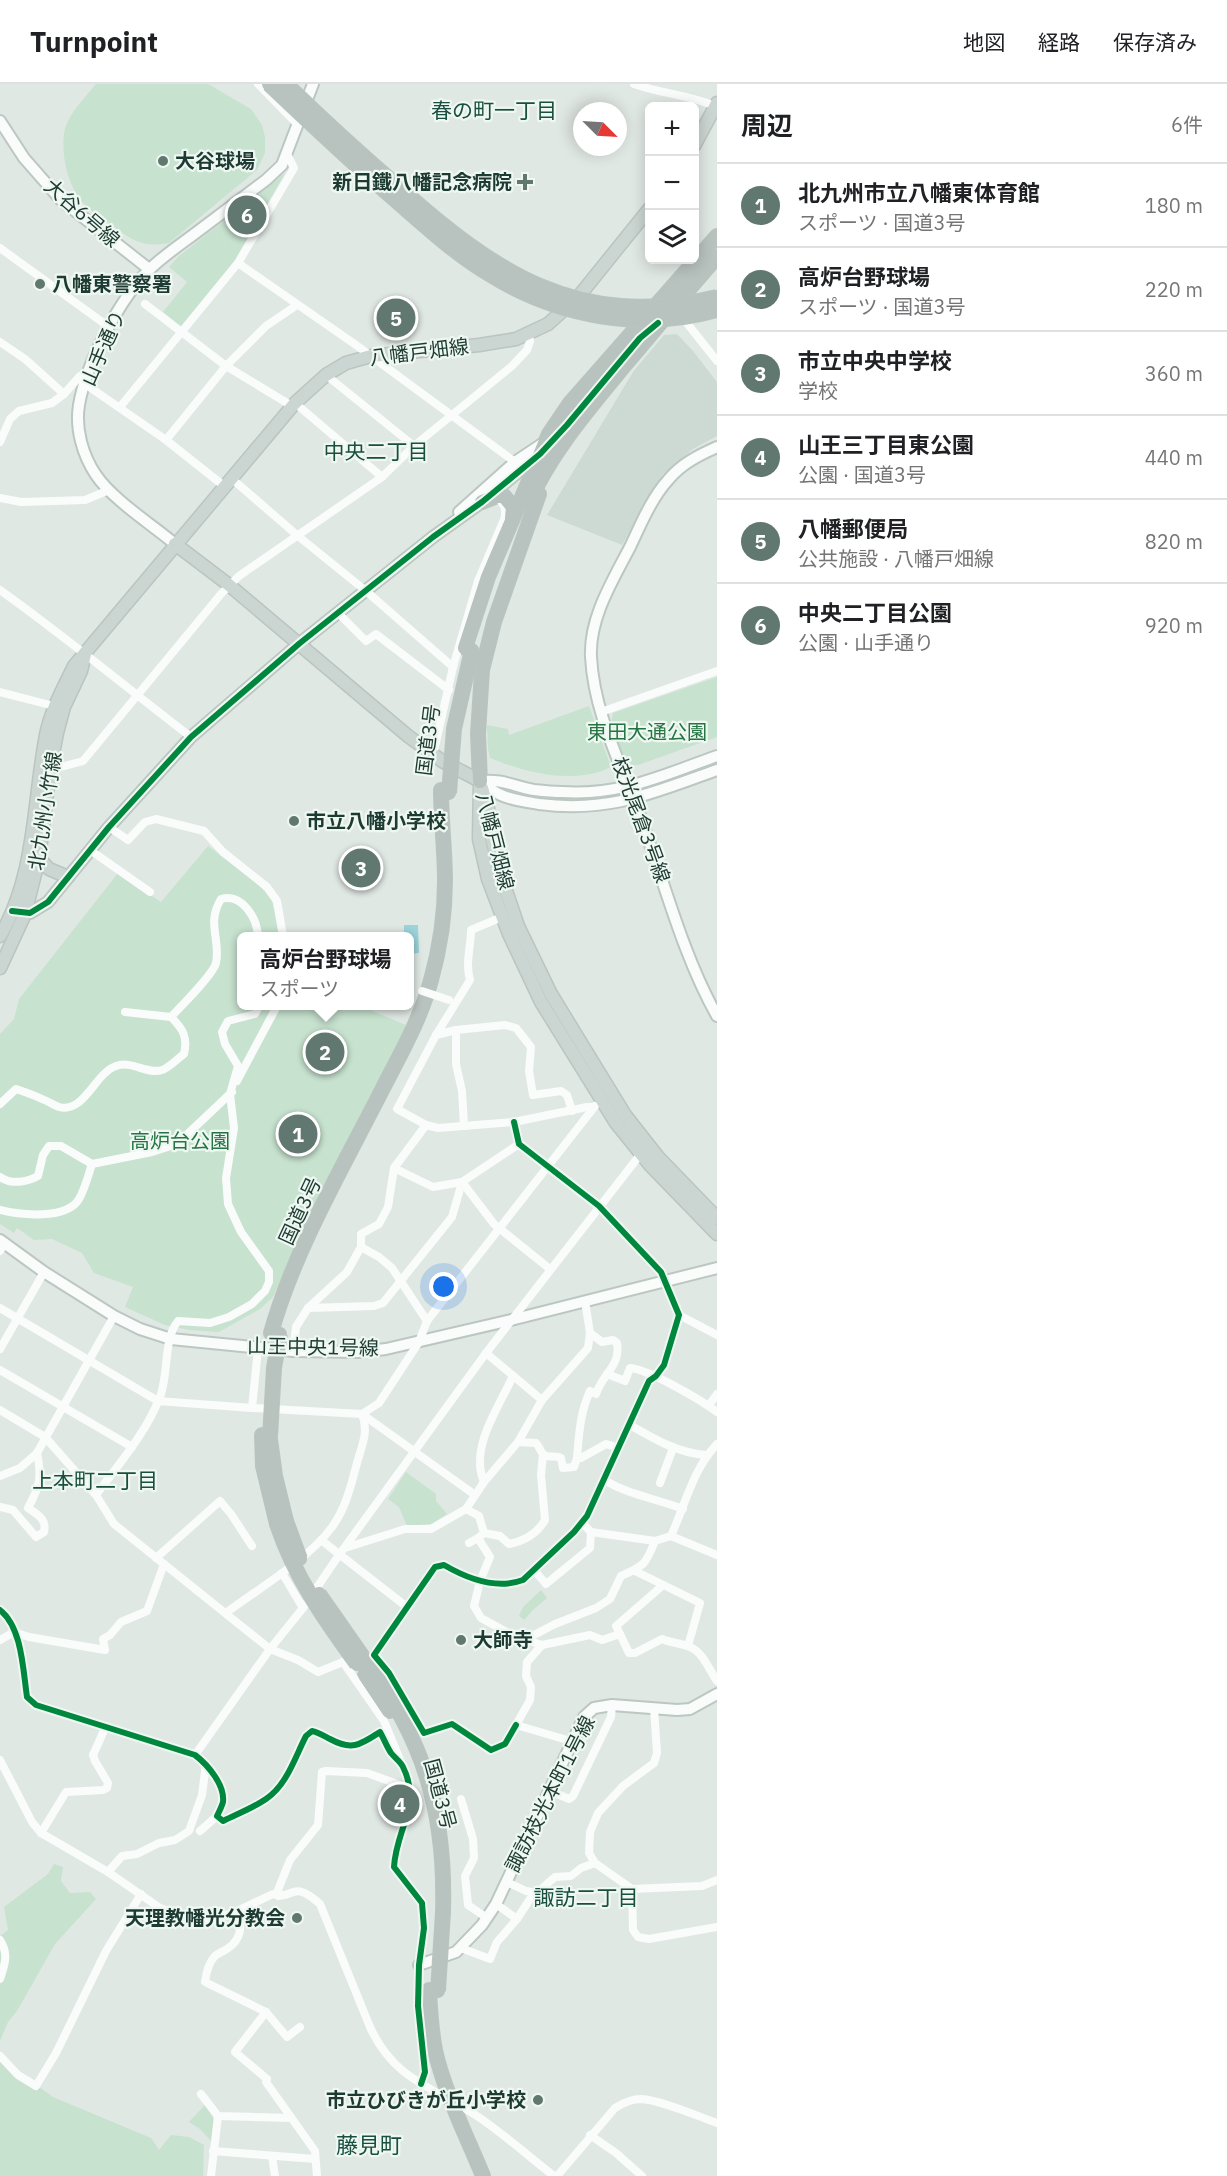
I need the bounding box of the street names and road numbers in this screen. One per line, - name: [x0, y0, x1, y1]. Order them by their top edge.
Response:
- street label: 大谷6号線: [39, 172, 126, 253]
- street label: 山手通り: [74, 306, 131, 390]
- street label: 八幡戸畑線: [368, 332, 470, 371]
- street label: 国道3号: [410, 703, 445, 777]
- street label: 北九州小竹線: [22, 750, 67, 872]
- street label: 枝光尾倉3号線: [606, 753, 677, 886]
- street label: 八幡戸畑線: [470, 789, 521, 893]
- street label: 国道3号: [272, 1172, 327, 1249]
- street label: 山王中央1号線: [247, 1332, 379, 1361]
- street label: 諏訪枝光本町1号線: [498, 1711, 601, 1877]
- street label: 国道3号: [418, 1756, 463, 1832]

